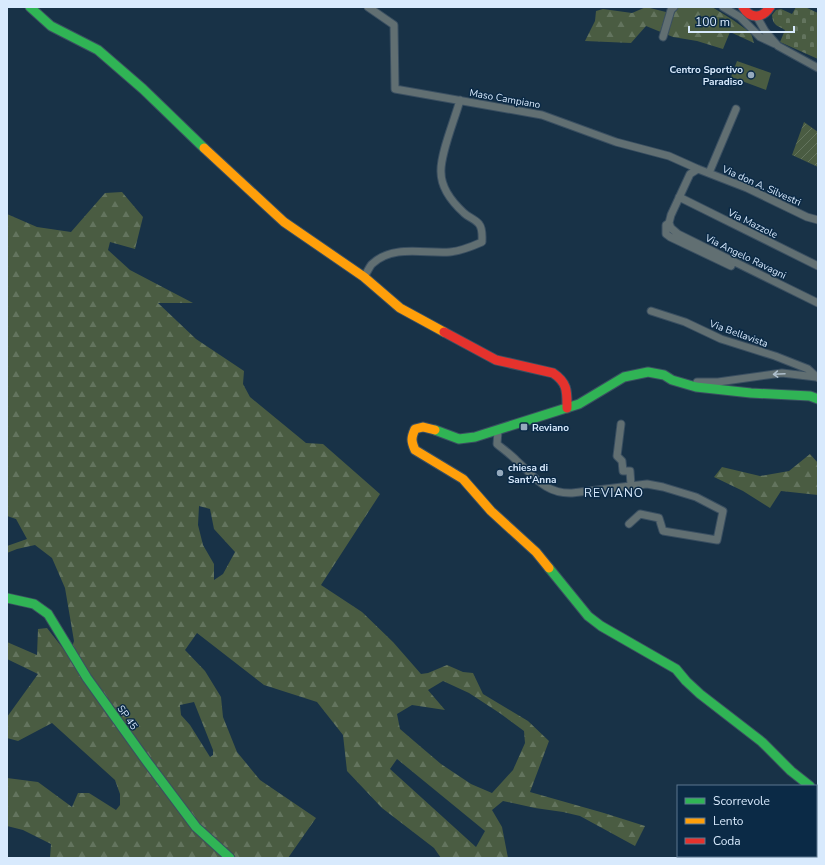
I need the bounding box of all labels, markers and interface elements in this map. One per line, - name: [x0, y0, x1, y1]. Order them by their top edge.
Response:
- scale bar: [689, 8, 794, 34]
- text: 100 m: [695, 14, 730, 30]
- place label: Centro Sportivo Paradiso: [670, 63, 743, 89]
- marker: Centro Sportivo Paradiso: [746, 70, 756, 80]
- street label: Maso Campiano: [468, 86, 542, 112]
- street label: Via don A. Silvestri: [719, 162, 803, 210]
- street label: Via Mazzole: [724, 205, 780, 242]
- street label: Via Angelo Ravagni: [702, 231, 788, 283]
- street label: Via Bellavista: [706, 317, 770, 351]
- one-way arrow: [773, 370, 786, 377]
- place label: Reviano: [532, 421, 569, 435]
- marker: Reviano: [519, 422, 529, 432]
- place label: chiesa di Sant'Anna: [508, 461, 557, 487]
- marker: chiesa di Sant'Anna: [495, 468, 505, 478]
- district label: REVIANO: [584, 485, 644, 501]
- street label: SP 45: [114, 702, 141, 733]
- legend: [677, 785, 817, 857]
- text: Scorrevole: [713, 793, 770, 809]
- text: Lento: [713, 813, 744, 829]
- text: Coda: [713, 833, 741, 849]

